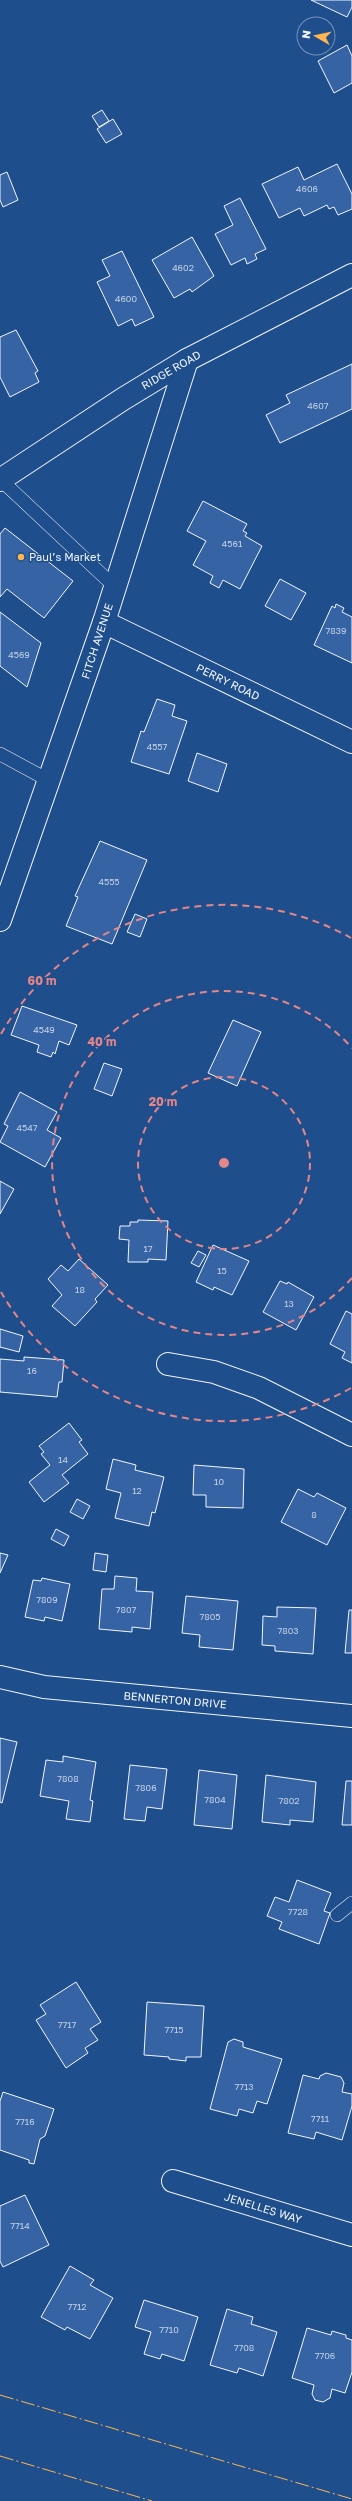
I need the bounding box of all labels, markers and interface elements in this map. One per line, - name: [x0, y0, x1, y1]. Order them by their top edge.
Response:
- north arrow: [296, 16, 336, 56]
- text: N: [299, 29, 313, 40]
- house number: 4606: [296, 183, 318, 194]
- house number: 4602: [172, 262, 194, 273]
- house number: 4600: [115, 293, 137, 304]
- street label: RIDGE ROAD: [139, 347, 203, 392]
- house number: 4607: [307, 400, 329, 411]
- house number: 4561: [222, 538, 243, 549]
- place label: Paul’s Market: [29, 550, 101, 563]
- marker: Paul’s Market: [16, 552, 26, 562]
- street label: FITCH AVENUE: [78, 601, 115, 680]
- house number: 7839: [326, 625, 346, 636]
- house number: 4569: [8, 649, 30, 660]
- street label: PERRY ROAD: [194, 661, 262, 703]
- house number: 4557: [147, 741, 168, 752]
- house number: 4555: [98, 876, 120, 887]
- text: 60 m: [28, 973, 56, 988]
- house number: 4549: [33, 1024, 55, 1035]
- text: 40 m: [88, 1034, 116, 1049]
- text: 20 m: [149, 1094, 177, 1109]
- house number: 4547: [17, 1122, 38, 1133]
- centre of rings: [217, 1156, 231, 1170]
- house number: 17: [143, 1243, 153, 1254]
- house number: 15: [217, 1265, 227, 1276]
- house number: 18: [75, 1284, 85, 1295]
- house number: 13: [284, 1298, 294, 1309]
- house number: 16: [27, 1365, 37, 1376]
- house number: 14: [58, 1454, 68, 1465]
- house number: 10: [214, 1476, 224, 1487]
- house number: 12: [132, 1485, 142, 1496]
- house number: 8: [311, 1509, 317, 1520]
- house number: 7809: [36, 1594, 58, 1605]
- house number: 7807: [116, 1604, 137, 1615]
- house number: 7805: [199, 1611, 221, 1622]
- house number: 7803: [277, 1625, 299, 1636]
- street label: BENNERTON DRIVE: [123, 1689, 227, 1711]
- house number: 7808: [57, 1773, 79, 1784]
- house number: 7806: [135, 1782, 157, 1793]
- house number: 7804: [204, 1794, 226, 1805]
- house number: 7802: [278, 1795, 300, 1806]
- house number: 7728: [288, 1906, 308, 1917]
- house number: 7717: [58, 2019, 77, 2030]
- house number: 7715: [164, 2024, 184, 2035]
- house number: 7713: [234, 2081, 254, 2092]
- house number: 7711: [311, 2113, 330, 2124]
- house number: 7716: [15, 2116, 35, 2127]
- street label: JENELLES WAY: [223, 2190, 303, 2225]
- house number: 7714: [10, 2220, 30, 2231]
- house number: 7712: [67, 2301, 87, 2312]
- house number: 7710: [159, 2324, 179, 2335]
- house number: 7708: [234, 2342, 254, 2353]
- house number: 7706: [315, 2350, 335, 2361]

